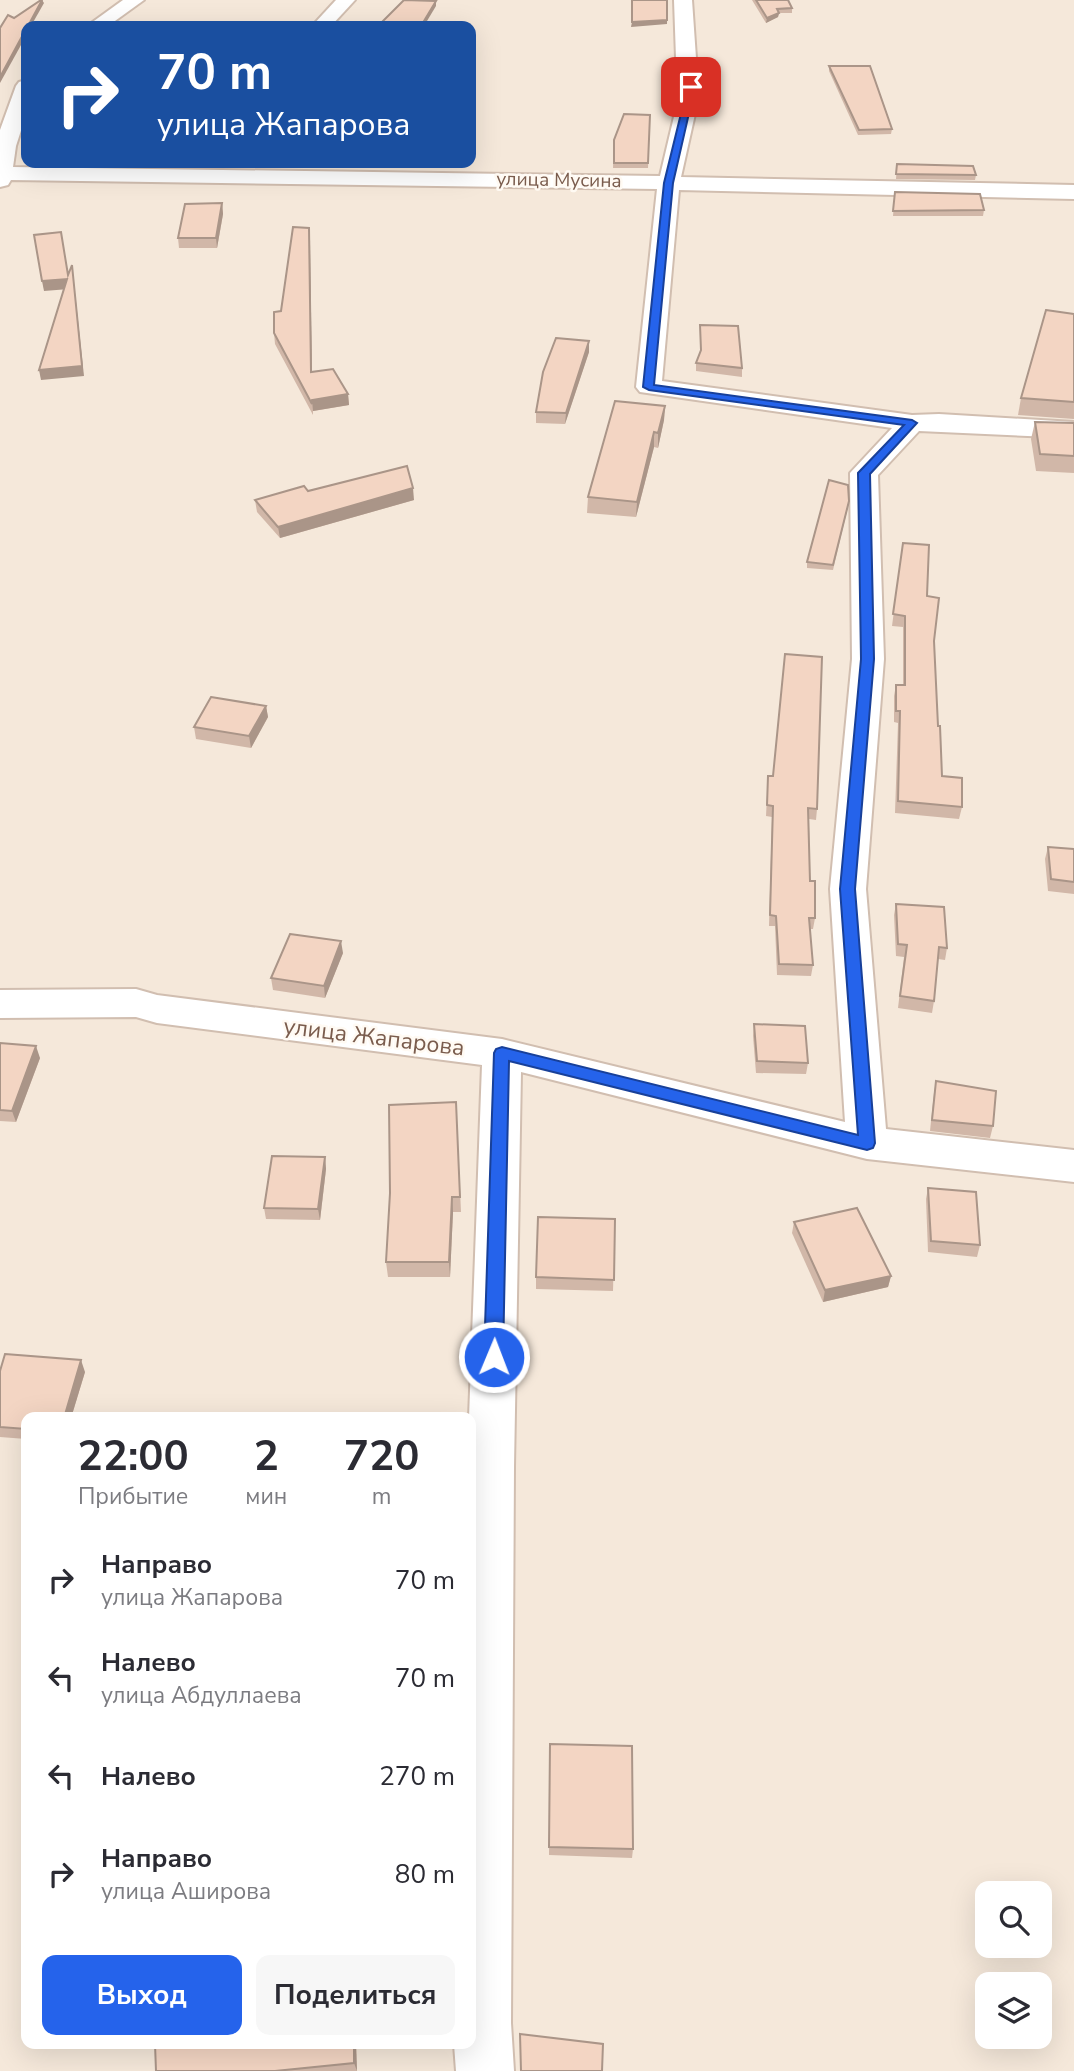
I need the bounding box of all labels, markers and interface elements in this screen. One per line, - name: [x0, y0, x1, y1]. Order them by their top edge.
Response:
- text: 70 m: [157, 39, 272, 106]
- icon: right: [42, 49, 133, 140]
- pin: [661, 57, 721, 117]
- icon: arrive: [672, 68, 710, 106]
- text: улица Жапарова: [157, 103, 410, 146]
- street label: улица Мусина: [496, 166, 622, 194]
- street label: улица Жапарова: [282, 1011, 466, 1063]
- position arrow: [457, 1320, 531, 1394]
- text: 22:00: [78, 1428, 189, 1485]
- text: 2: [254, 1428, 279, 1485]
- text: 720: [344, 1428, 419, 1485]
- text: Прибытие: [78, 1481, 188, 1512]
- text: мин: [245, 1481, 287, 1512]
- text: m: [372, 1481, 392, 1512]
- text: Направо: [101, 1547, 212, 1582]
- icon: right: [42, 1561, 80, 1599]
- text: 70 m: [395, 1563, 455, 1598]
- text: улица Жапарова: [101, 1582, 283, 1613]
- text: Налево: [101, 1645, 196, 1680]
- icon: left: [42, 1659, 80, 1697]
- text: 70 m: [395, 1661, 455, 1696]
- text: улица Абдуллаева: [101, 1680, 302, 1711]
- icon: left: [42, 1757, 80, 1795]
- text: Налево: [101, 1759, 196, 1794]
- text: 270 m: [379, 1759, 455, 1794]
- text: Направо: [101, 1841, 212, 1876]
- icon: right: [42, 1855, 80, 1893]
- text: 80 m: [395, 1857, 455, 1892]
- text: улица Аширова: [101, 1876, 271, 1907]
- map controls: [975, 1881, 1052, 2049]
- button: search: [975, 1881, 1052, 1958]
- button: Выход: [42, 1955, 242, 2035]
- button: Поделиться: [256, 1955, 455, 2035]
- button: layers: [975, 1972, 1052, 2049]

